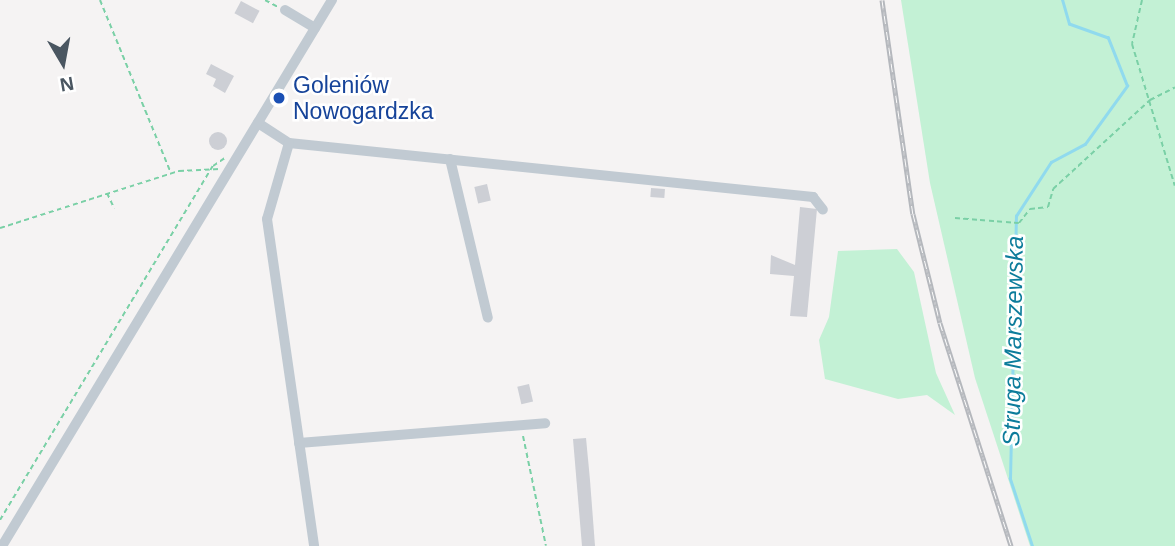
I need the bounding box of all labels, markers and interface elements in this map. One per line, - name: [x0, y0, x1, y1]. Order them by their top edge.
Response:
- north arrow: [28, 28, 98, 98]
- place label: Goleniów Nowogardzka: [293, 71, 434, 125]
- text: N: [58, 73, 75, 96]
- marker: Goleniów Nowogardzka: [271, 90, 287, 106]
- water label: Struga Marszewska: [997, 235, 1029, 447]

